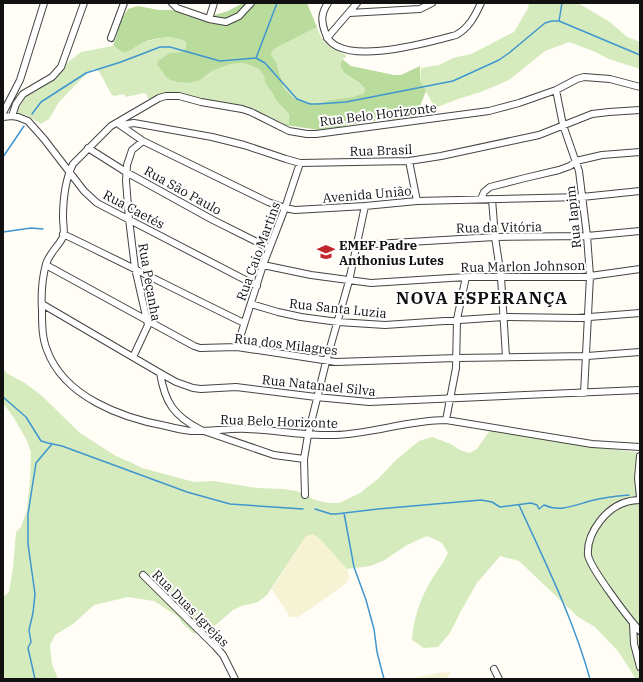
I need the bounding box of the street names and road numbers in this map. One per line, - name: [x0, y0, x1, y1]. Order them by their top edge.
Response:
- street label: Rua Belo Horizonte: [319, 99, 438, 130]
- street label: Rua Brasil: [349, 141, 413, 160]
- street label: Rua São Paulo: [141, 162, 225, 219]
- street label: Avenida União: [322, 182, 412, 207]
- street label: Rua Iapim: [562, 185, 585, 249]
- street label: Rua Caetés: [100, 186, 167, 233]
- street label: Rua Caio Martins: [233, 199, 284, 303]
- street label: Rua da Vitória: [456, 218, 542, 237]
- street label: Rua Peçanha: [134, 242, 165, 322]
- street label: Rua Marlon Johnson: [460, 257, 586, 276]
- street label: Rua Santa Luzia: [288, 295, 388, 322]
- street label: Rua dos Milagres: [233, 330, 339, 359]
- street label: Rua Natanael Silva: [261, 371, 377, 400]
- street label: Rua Belo Horizonte: [220, 411, 338, 432]
- street label: Rua Duas Igrejas: [149, 566, 233, 650]

